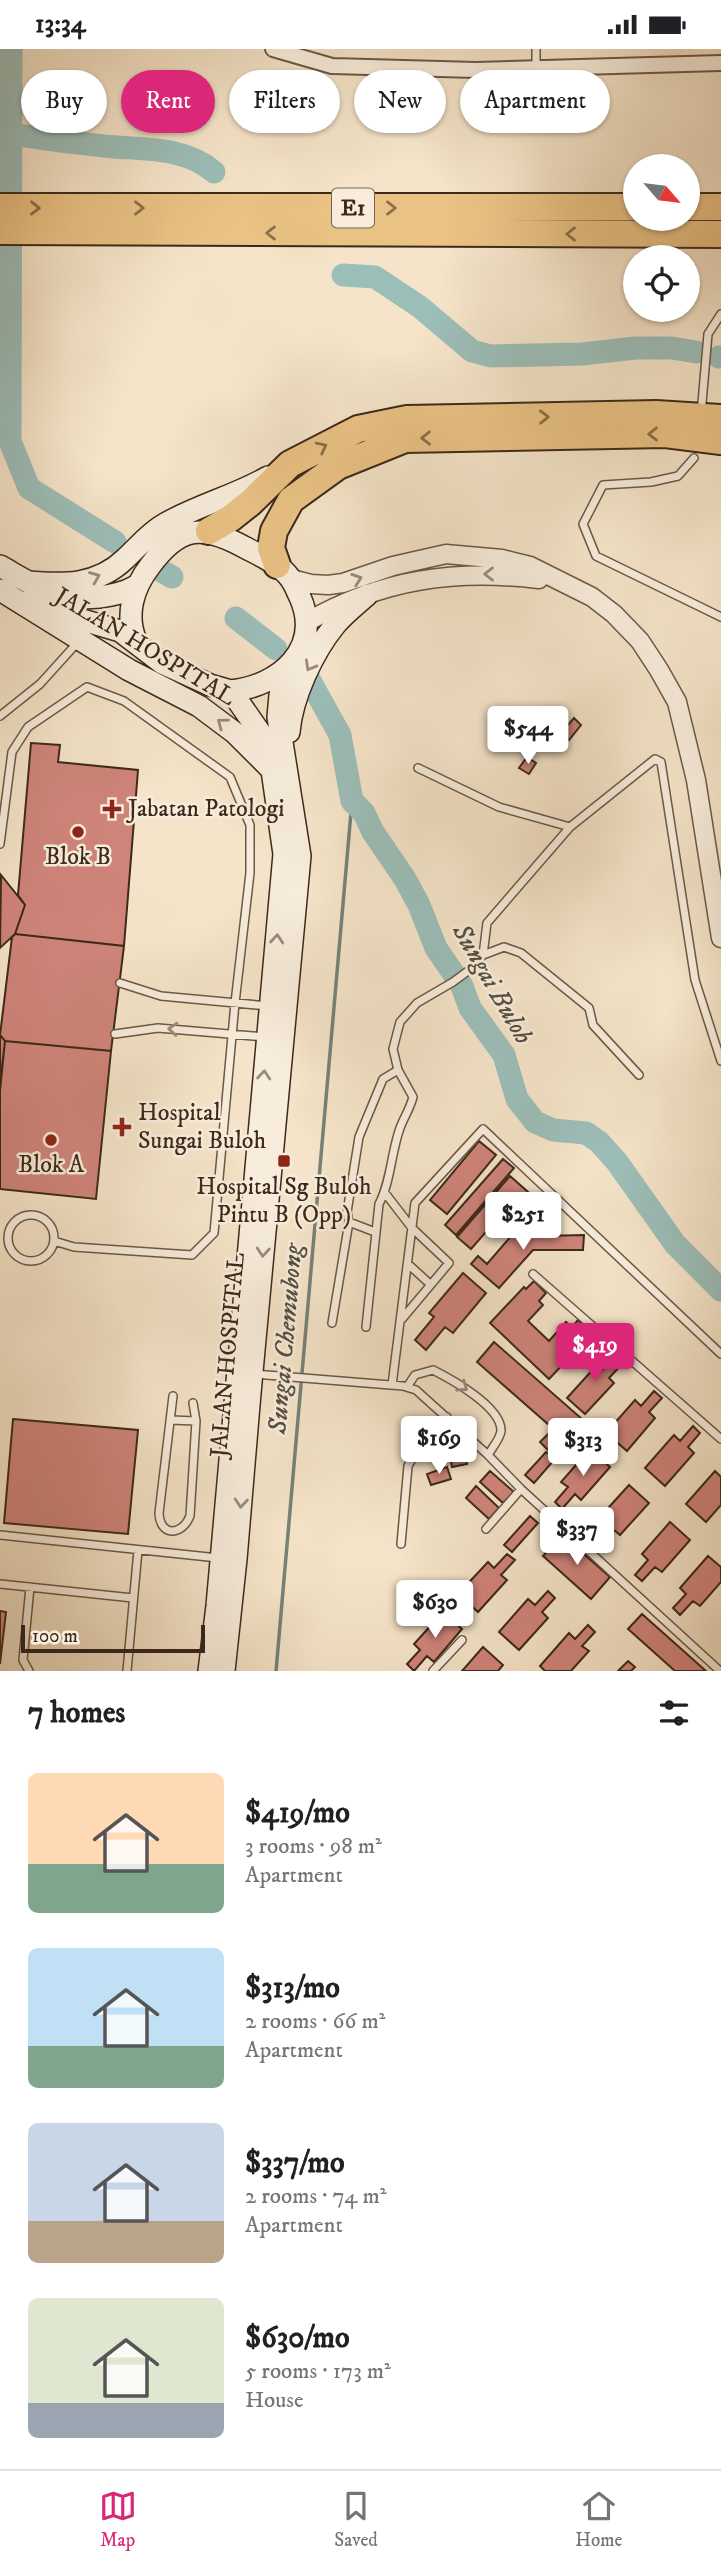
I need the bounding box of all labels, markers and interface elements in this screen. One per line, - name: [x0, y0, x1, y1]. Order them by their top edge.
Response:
- text: 13:34: [35, 8, 86, 41]
- chip: Buy: [21, 70, 107, 133]
- chip: Rent: [121, 70, 215, 133]
- chip: Filters: [229, 70, 340, 133]
- chip: New: [354, 70, 446, 133]
- chip: Apartment: [460, 70, 610, 133]
- north arrow: [623, 154, 700, 231]
- map controls: [623, 154, 700, 322]
- road number: E1: [332, 189, 374, 227]
- one-way arrow: [30, 200, 41, 215]
- one-way arrow: [134, 200, 144, 216]
- one-way arrow: [386, 200, 396, 216]
- one-way arrow: [266, 225, 276, 241]
- one-way arrow: [565, 226, 576, 242]
- button: locate: [623, 245, 700, 322]
- one-way arrow: [538, 410, 549, 425]
- one-way arrow: [647, 426, 658, 442]
- one-way arrow: [420, 431, 431, 446]
- one-way arrow: [314, 442, 327, 455]
- one-way arrow: [483, 566, 493, 582]
- one-way arrow: [88, 571, 101, 585]
- one-way arrow: [351, 573, 363, 587]
- street label: JALAN HOSPITAL: [47, 580, 241, 713]
- one-way arrow: [305, 659, 318, 672]
- pin: $544: [487, 707, 569, 766]
- text: $544: [503, 714, 553, 743]
- one-way arrow: [218, 719, 230, 732]
- place label: Jabatan Patologi: [126, 794, 284, 824]
- marker: Jabatan Patologi: [102, 799, 122, 819]
- marker: Blok B: [70, 824, 86, 840]
- place label: Blok B: [45, 842, 111, 872]
- water label: Sungai Buloh: [444, 917, 540, 1050]
- one-way arrow: [269, 933, 284, 944]
- one-way arrow: [167, 1022, 178, 1037]
- one-way arrow: [256, 1069, 271, 1080]
- place label: Hospital Sungai Buloh: [138, 1098, 266, 1156]
- marker: Hospital Sungai Buloh: [112, 1117, 132, 1137]
- marker: Blok A: [43, 1132, 59, 1148]
- place label: Blok A: [18, 1150, 85, 1180]
- marker: Hospital Sg Buloh Pintu B (Opp): [276, 1153, 292, 1169]
- place label: Hospital Sg Buloh Pintu B (Opp): [196, 1172, 372, 1230]
- pin: $251: [482, 1193, 564, 1252]
- text: $251: [501, 1200, 545, 1229]
- water label: Sungai Chemubong: [261, 1240, 311, 1436]
- one-way arrow: [256, 1247, 271, 1258]
- street label: JALAN HOSPITAL: [204, 1251, 252, 1461]
- pin: $419: [554, 1323, 636, 1383]
- text: $419: [572, 1331, 618, 1360]
- one-way arrow: [455, 1379, 468, 1391]
- pin: $169: [398, 1417, 480, 1476]
- pin: $313: [542, 1419, 624, 1478]
- text: $169: [417, 1424, 461, 1453]
- text: $313: [564, 1426, 602, 1455]
- one-way arrow: [234, 1498, 249, 1509]
- pin: $337: [536, 1507, 618, 1567]
- text: $337: [556, 1515, 598, 1544]
- pin: $630: [394, 1581, 476, 1640]
- text: $630: [412, 1588, 458, 1617]
- scale bar: [21, 1622, 205, 1654]
- text: 100 m: [32, 1625, 78, 1648]
- icon: filters: [655, 1694, 693, 1732]
- text: 7 homes: [28, 1695, 125, 1732]
- text: $419/mo: [245, 1795, 350, 1832]
- icon: home: [84, 1801, 168, 1885]
- text: 3 rooms · 98 m²: [245, 1832, 382, 1861]
- text: Apartment: [245, 1861, 343, 1890]
- text: $313/mo: [245, 1970, 340, 2007]
- icon: home: [84, 1976, 168, 2060]
- text: 2 rooms · 66 m²: [245, 2007, 385, 2036]
- text: Apartment: [245, 2036, 343, 2065]
- text: $337/mo: [245, 2145, 345, 2182]
- icon: home: [84, 2151, 168, 2235]
- text: 2 rooms · 74 m²: [245, 2182, 386, 2211]
- text: Apartment: [245, 2211, 343, 2240]
- text: $630/mo: [245, 2320, 350, 2357]
- icon: home: [84, 2326, 168, 2410]
- text: 5 rooms · 173 m²: [245, 2357, 391, 2386]
- text: House: [245, 2386, 303, 2415]
- tab: Map: [99, 2487, 137, 2552]
- tab: Saved: [334, 2487, 378, 2552]
- tab: Home: [575, 2487, 622, 2552]

